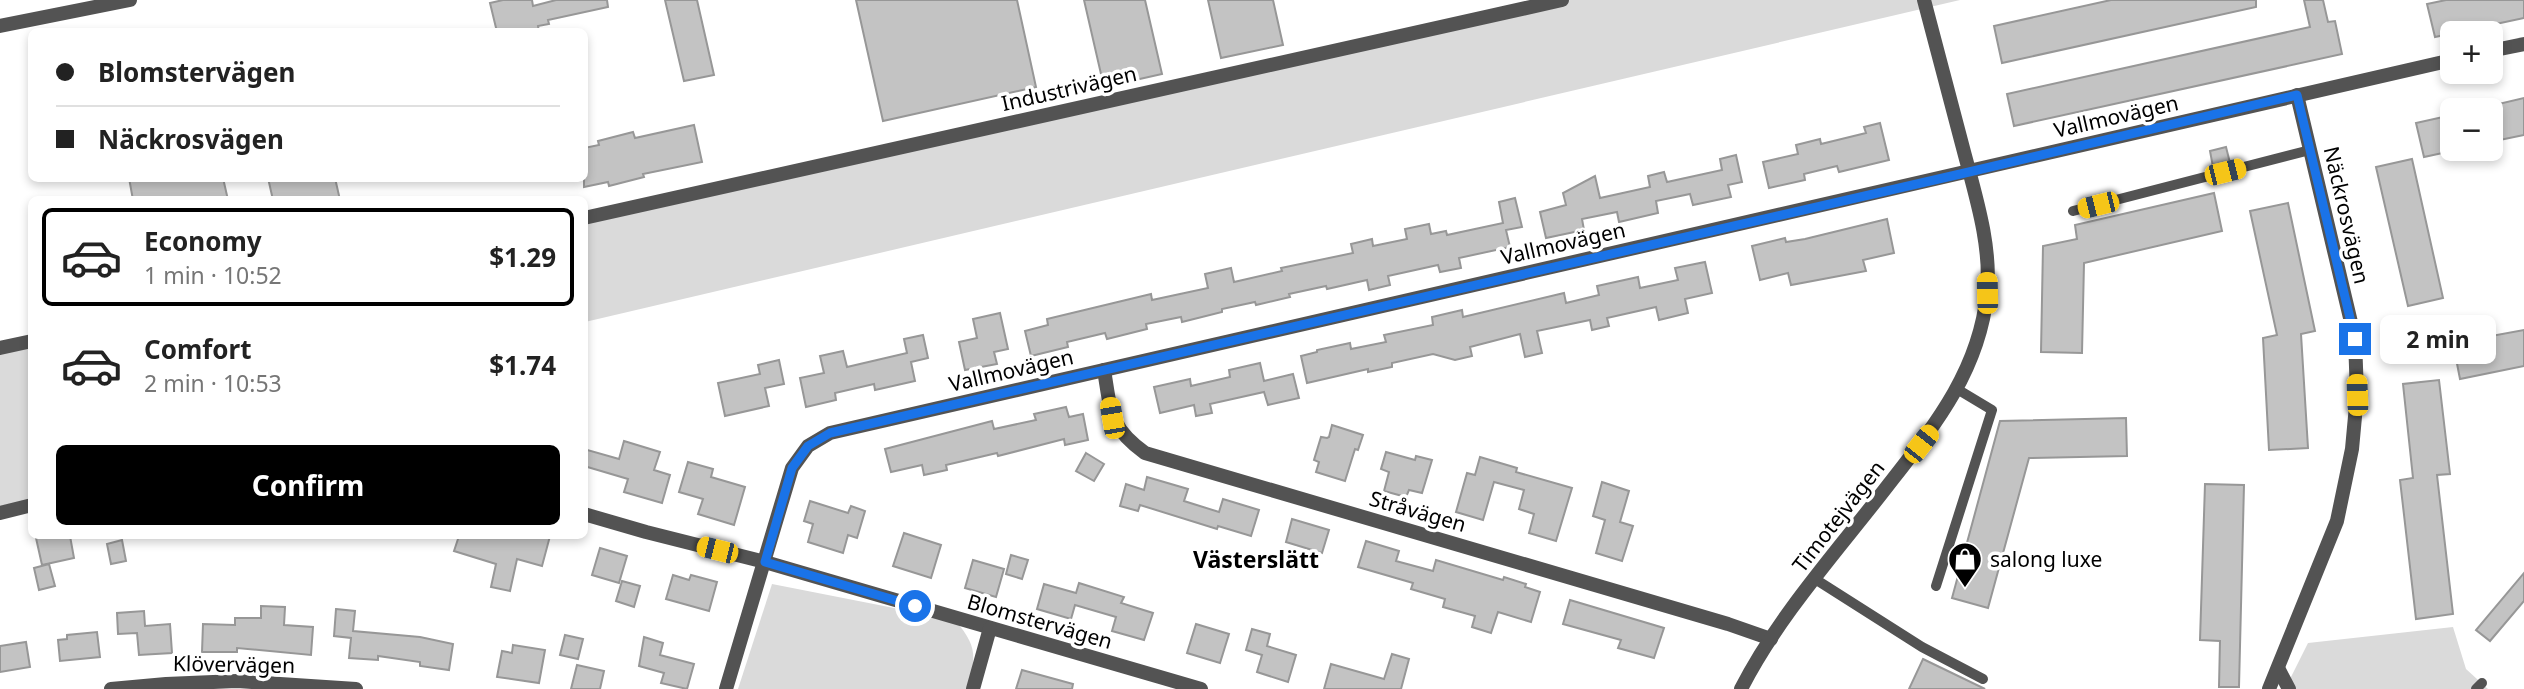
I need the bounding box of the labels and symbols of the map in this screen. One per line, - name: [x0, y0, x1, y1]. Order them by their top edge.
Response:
- street label: Industrivägen: [999, 59, 1139, 117]
- street label: Vallmovägen: [2051, 88, 2181, 144]
- street label: Näckrosvägen: [2318, 144, 2376, 286]
- car: [2203, 157, 2248, 187]
- car: [2076, 190, 2121, 220]
- street label: Vallmovägen: [1498, 215, 1628, 271]
- car: [1977, 272, 1998, 314]
- callout: 2 min: [2380, 314, 2495, 364]
- route end: [2339, 323, 2371, 355]
- street label: Vallmovägen: [946, 342, 1076, 398]
- car: [2346, 374, 2369, 416]
- car: [1099, 395, 1126, 441]
- car: [1900, 421, 1943, 467]
- street label: Timotejvägen: [1786, 454, 1890, 578]
- street label: Stråvägen: [1366, 484, 1470, 538]
- car: [695, 535, 740, 565]
- shop icon: salong luxe: [1946, 540, 1984, 589]
- district label: Västerslätt: [1193, 543, 1319, 575]
- place label: salong luxe: [1990, 545, 2102, 573]
- street label: Blomstervägen: [964, 587, 1116, 655]
- route start: [899, 590, 931, 622]
- street label: Klövervägen: [173, 649, 295, 679]

